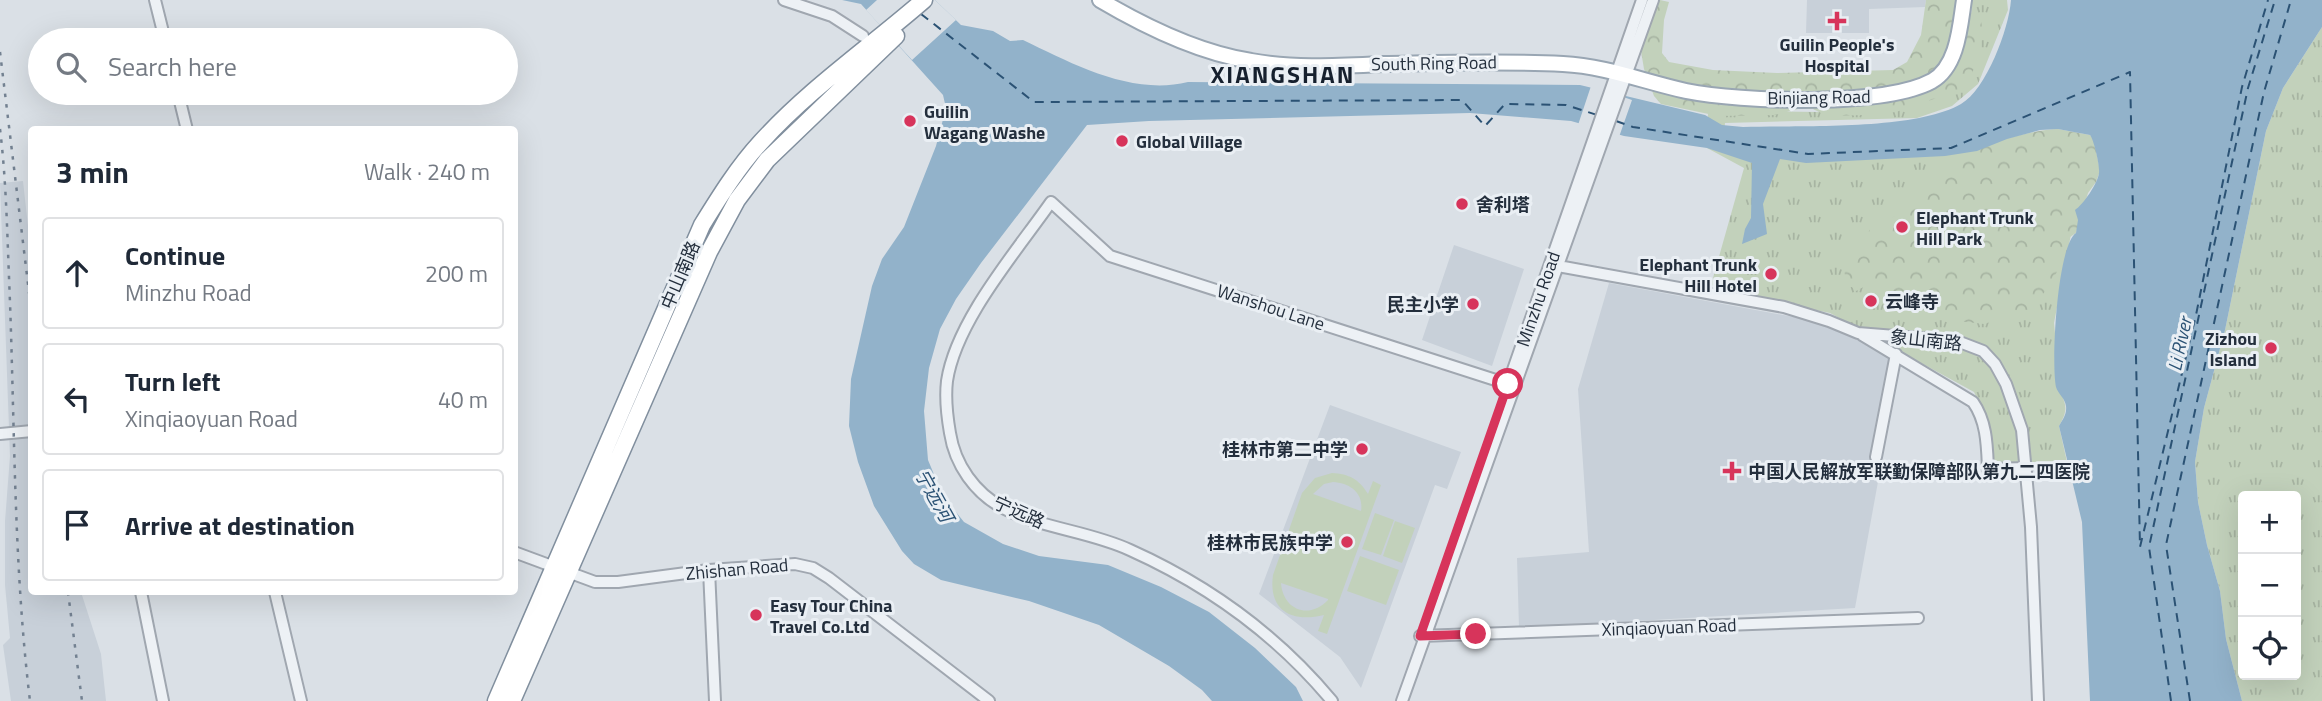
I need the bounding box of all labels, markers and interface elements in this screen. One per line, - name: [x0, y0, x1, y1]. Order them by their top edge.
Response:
- marker: Guilin People's Hospital: [1827, 11, 1847, 31]
- search box: [28, 28, 518, 105]
- place label: Guilin People's Hospital: [1780, 31, 1894, 79]
- text: Search here: [108, 47, 237, 86]
- icon: search: [52, 48, 90, 86]
- street label: South Ring Road: [1371, 48, 1497, 78]
- district label: XIANGSHAN: [1211, 56, 1355, 92]
- street label: Binjiang Road: [1767, 83, 1871, 111]
- place label: Guilin Wagang Washe: [924, 98, 1045, 146]
- marker: Guilin Wagang Washe: [902, 113, 918, 129]
- place label: Global Village: [1136, 128, 1242, 155]
- marker: Global Village: [1114, 133, 1130, 149]
- text: 3 min: [56, 149, 129, 195]
- text: Walk · 240 m: [364, 154, 490, 189]
- place label: 舍利塔: [1476, 191, 1530, 218]
- marker: 舍利塔: [1454, 196, 1470, 212]
- place label: Elephant Trunk Hill Park: [1916, 204, 2035, 252]
- marker: Elephant Trunk Hill Park: [1894, 219, 1910, 235]
- text: Continue: [125, 236, 225, 275]
- street label: 中山南路: [654, 237, 706, 313]
- street label: Minzhu Road: [1509, 248, 1567, 350]
- place label: Elephant Trunk Hill Hotel: [1639, 251, 1758, 299]
- icon: ahead: [58, 254, 96, 292]
- text: 200 m: [425, 256, 488, 291]
- marker: Elephant Trunk Hill Hotel: [1763, 266, 1779, 282]
- text: Minzhu Road: [125, 275, 252, 310]
- street label: Wanshou Lane: [1214, 277, 1328, 337]
- place label: 云峰寺: [1885, 288, 1939, 315]
- place label: 民主小学: [1387, 291, 1459, 318]
- marker: 云峰寺: [1863, 293, 1879, 309]
- marker: 民主小学: [1465, 296, 1481, 312]
- water label: Li River: [2159, 313, 2199, 373]
- street label: 象山南路: [1889, 323, 1963, 357]
- place label: Zizhou Island: [2205, 325, 2257, 373]
- marker: Zizhou Island: [2263, 340, 2279, 356]
- text: Turn left: [125, 362, 220, 401]
- route start: [1492, 368, 1523, 399]
- icon: left: [58, 380, 96, 418]
- text: 40 m: [438, 382, 488, 417]
- text: Xinqiaoyuan Road: [125, 401, 298, 436]
- place label: 桂林市第二中学: [1222, 436, 1348, 463]
- marker: 桂林市第二中学: [1354, 441, 1370, 457]
- place label: 中国人民解放军联勤保障部队第九二四医院: [1748, 458, 2090, 485]
- marker: 中国人民解放军联勤保障部队第九二四医院: [1722, 461, 1742, 481]
- water label: 宁远河: [908, 463, 963, 530]
- street label: 宁远路: [989, 489, 1049, 535]
- map controls: [2238, 491, 2301, 680]
- button: +: [2238, 491, 2301, 554]
- icon: arrive: [58, 506, 96, 544]
- text: Arrive at destination: [125, 506, 355, 545]
- place label: 桂林市民族中学: [1207, 529, 1333, 556]
- marker: 桂林市民族中学: [1339, 534, 1355, 550]
- street label: Zhishan Road: [685, 551, 789, 587]
- button: −: [2238, 554, 2301, 617]
- place label: Easy Tour China Travel Co.Ltd: [770, 592, 892, 640]
- marker: Easy Tour China Travel Co.Ltd: [748, 607, 764, 623]
- street label: Xinqiaoyuan Road: [1601, 611, 1737, 643]
- button: locate: [2238, 617, 2301, 680]
- route end: [1460, 618, 1491, 649]

